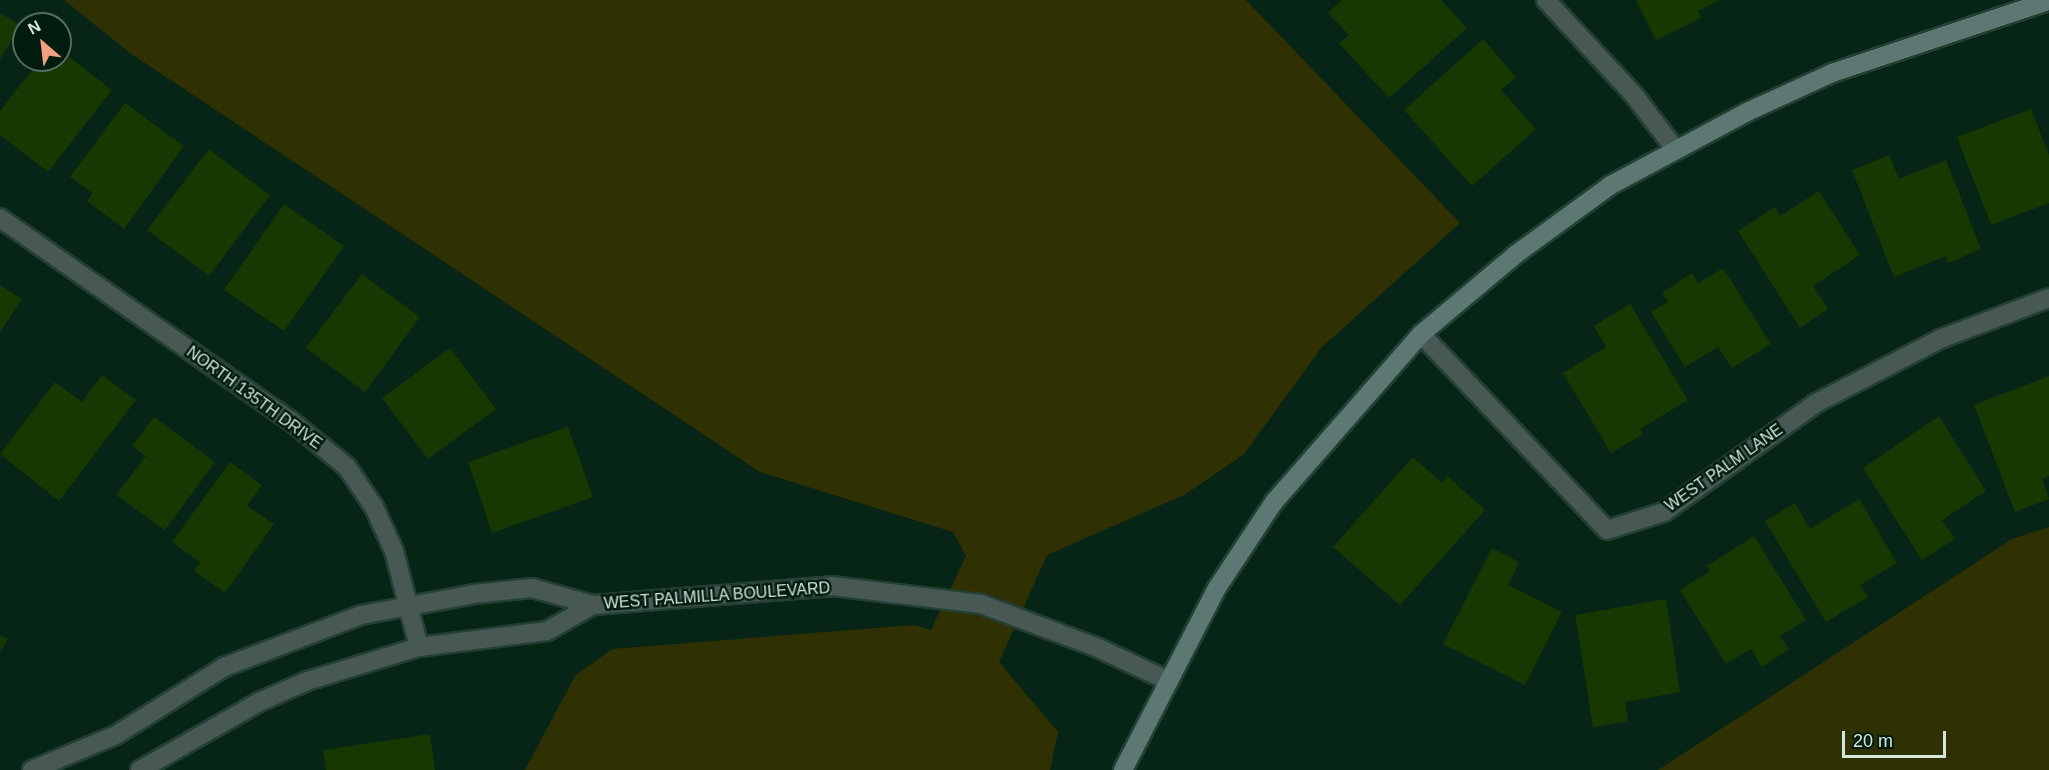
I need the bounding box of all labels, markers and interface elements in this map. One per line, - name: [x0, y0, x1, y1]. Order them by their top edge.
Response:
- north arrow: [12, 12, 72, 72]
- text: N: [25, 17, 43, 38]
- street label: NORTH 135TH DRIVE: [183, 343, 325, 453]
- street label: WEST PALM LANE: [1661, 420, 1787, 516]
- street label: WEST PALMILLA BOULEVARD: [603, 578, 831, 614]
- scale bar: [1845, 719, 1948, 757]
- text: 20 m: [1853, 731, 1893, 751]

